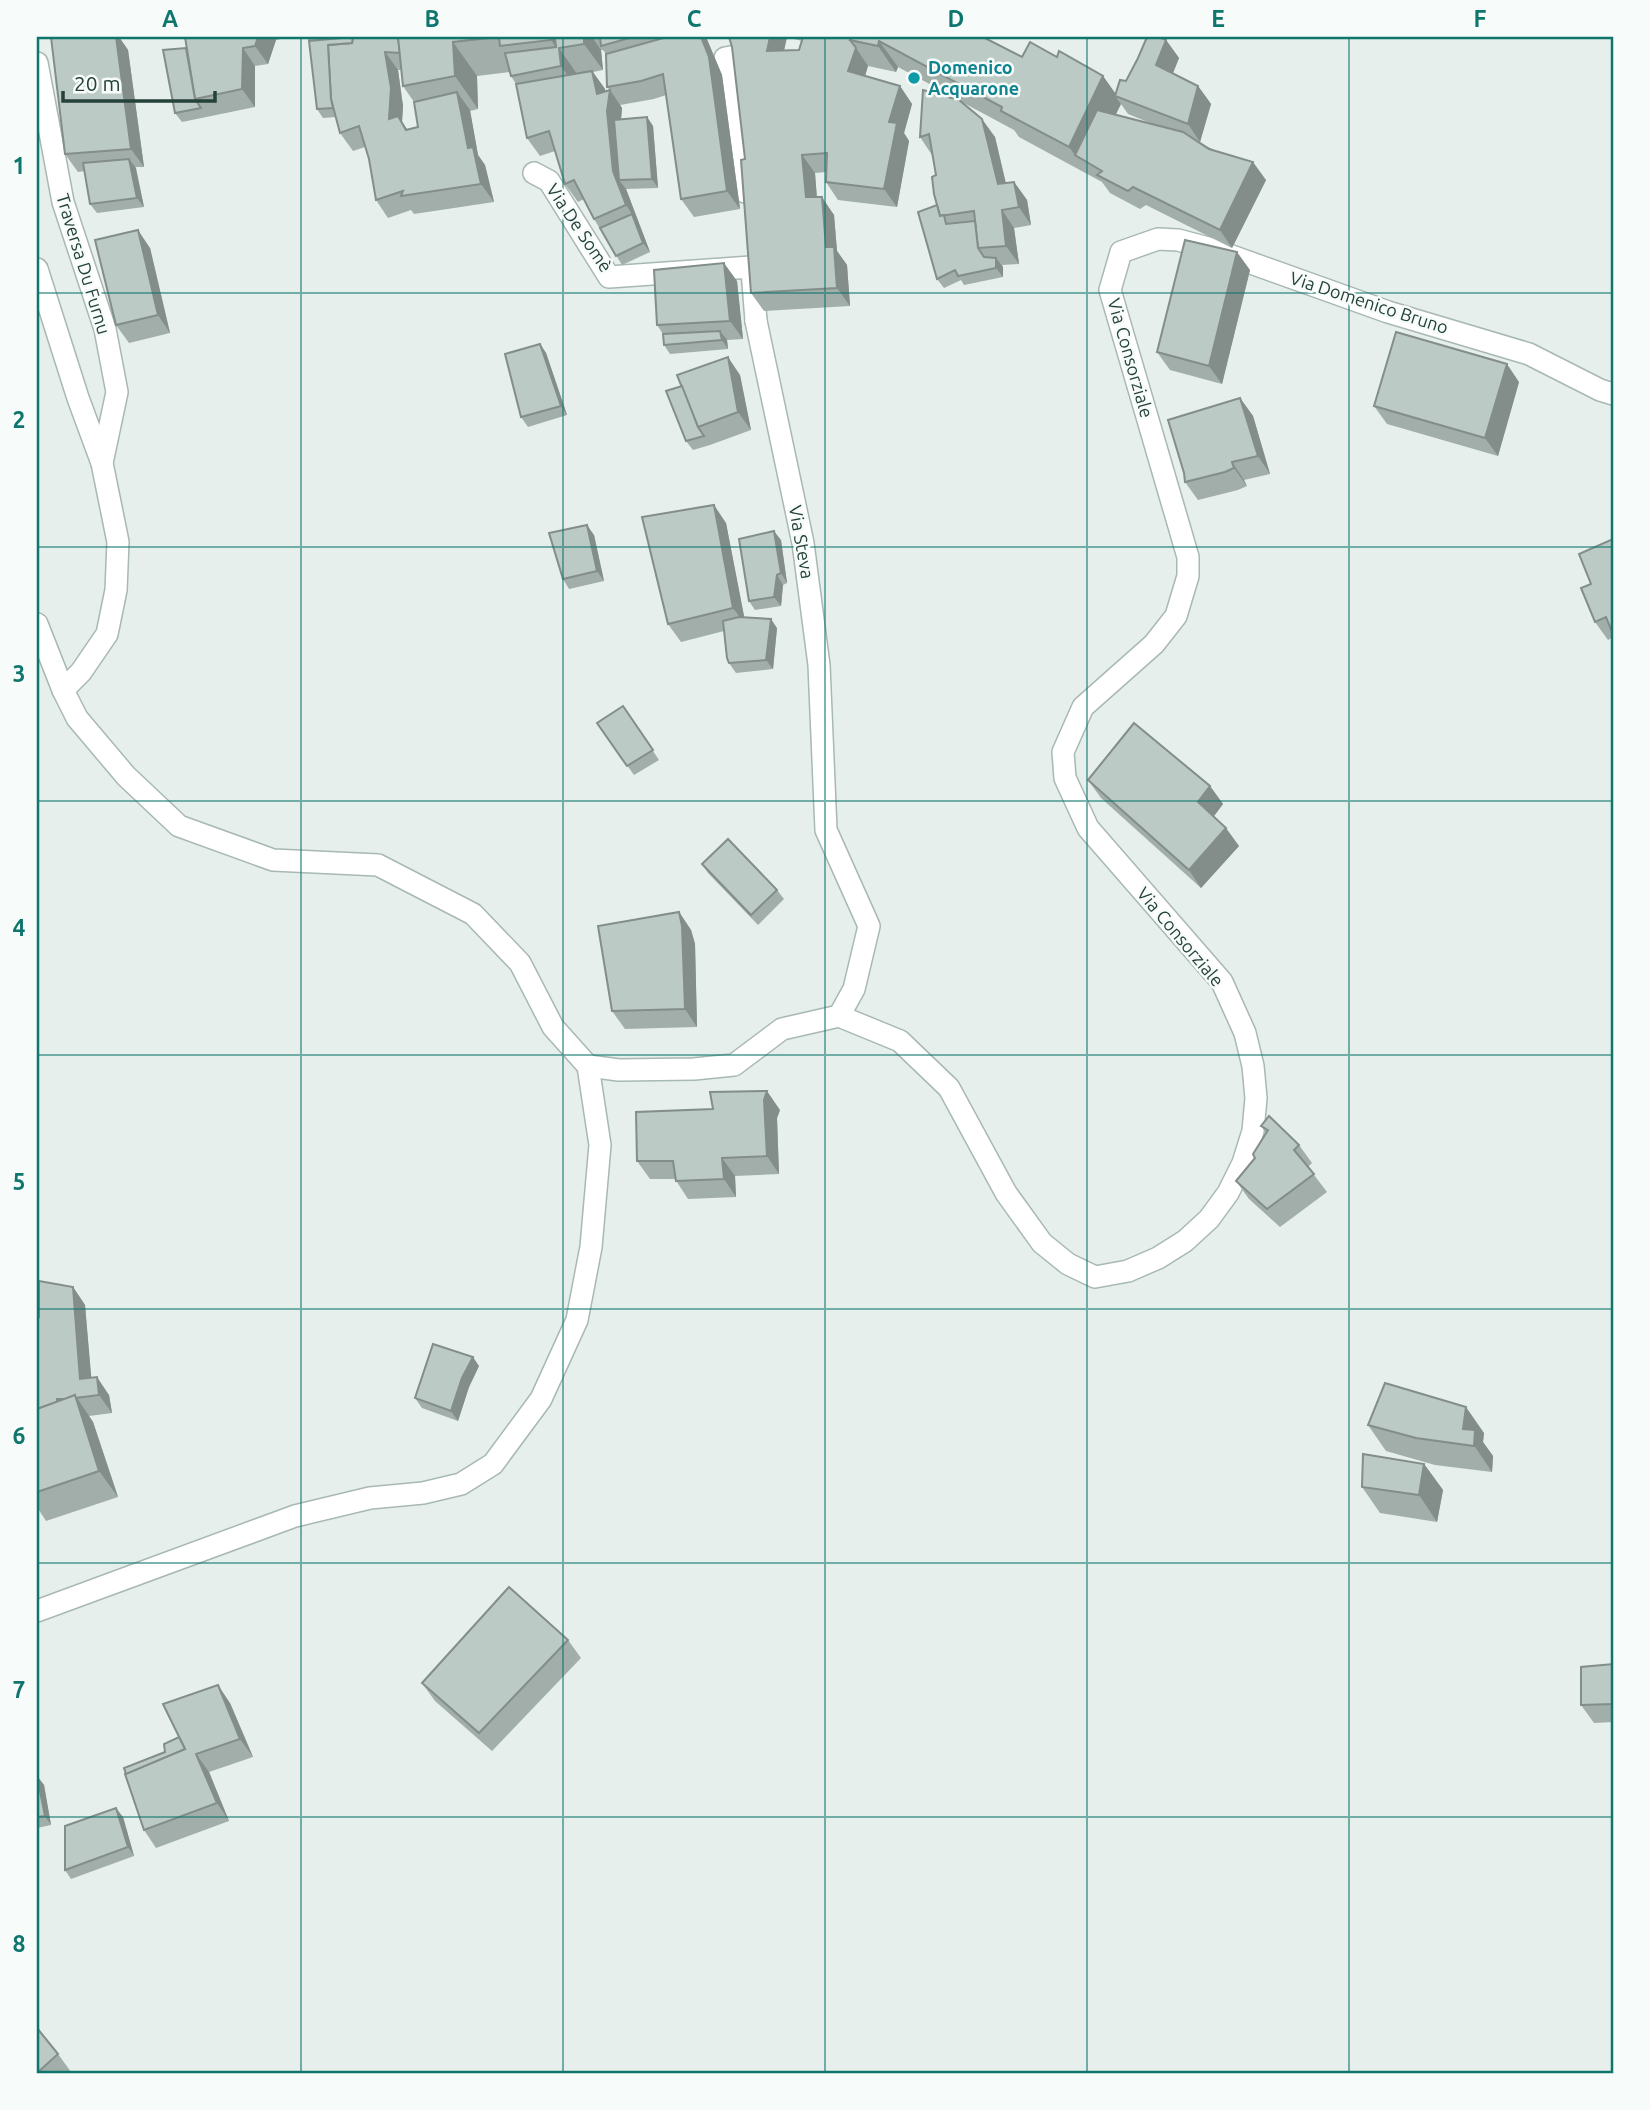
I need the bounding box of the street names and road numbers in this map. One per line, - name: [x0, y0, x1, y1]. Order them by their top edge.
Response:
- street label: Via De Somè: [543, 180, 617, 275]
- street label: Traversa Du Furnu: [53, 191, 115, 336]
- street label: Via Domenico Bruno: [1288, 267, 1451, 337]
- street label: Via Consorziale: [1104, 296, 1158, 420]
- street label: Via Steva: [786, 504, 818, 580]
- street label: Via Consorziale: [1133, 883, 1228, 990]

